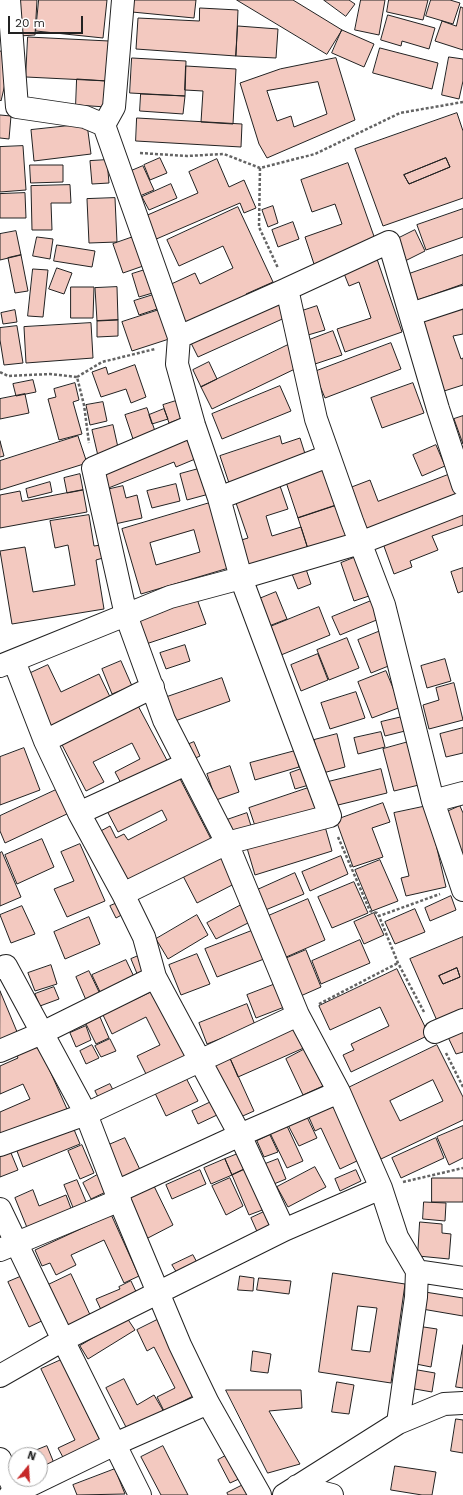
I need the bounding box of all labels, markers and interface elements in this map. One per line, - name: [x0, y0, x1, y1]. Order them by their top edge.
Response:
- scale bar: [10, 8, 85, 34]
- text: 20 m: [15, 16, 45, 30]
- north arrow: [8, 1447, 48, 1487]
- text: N: [26, 1449, 37, 1464]

